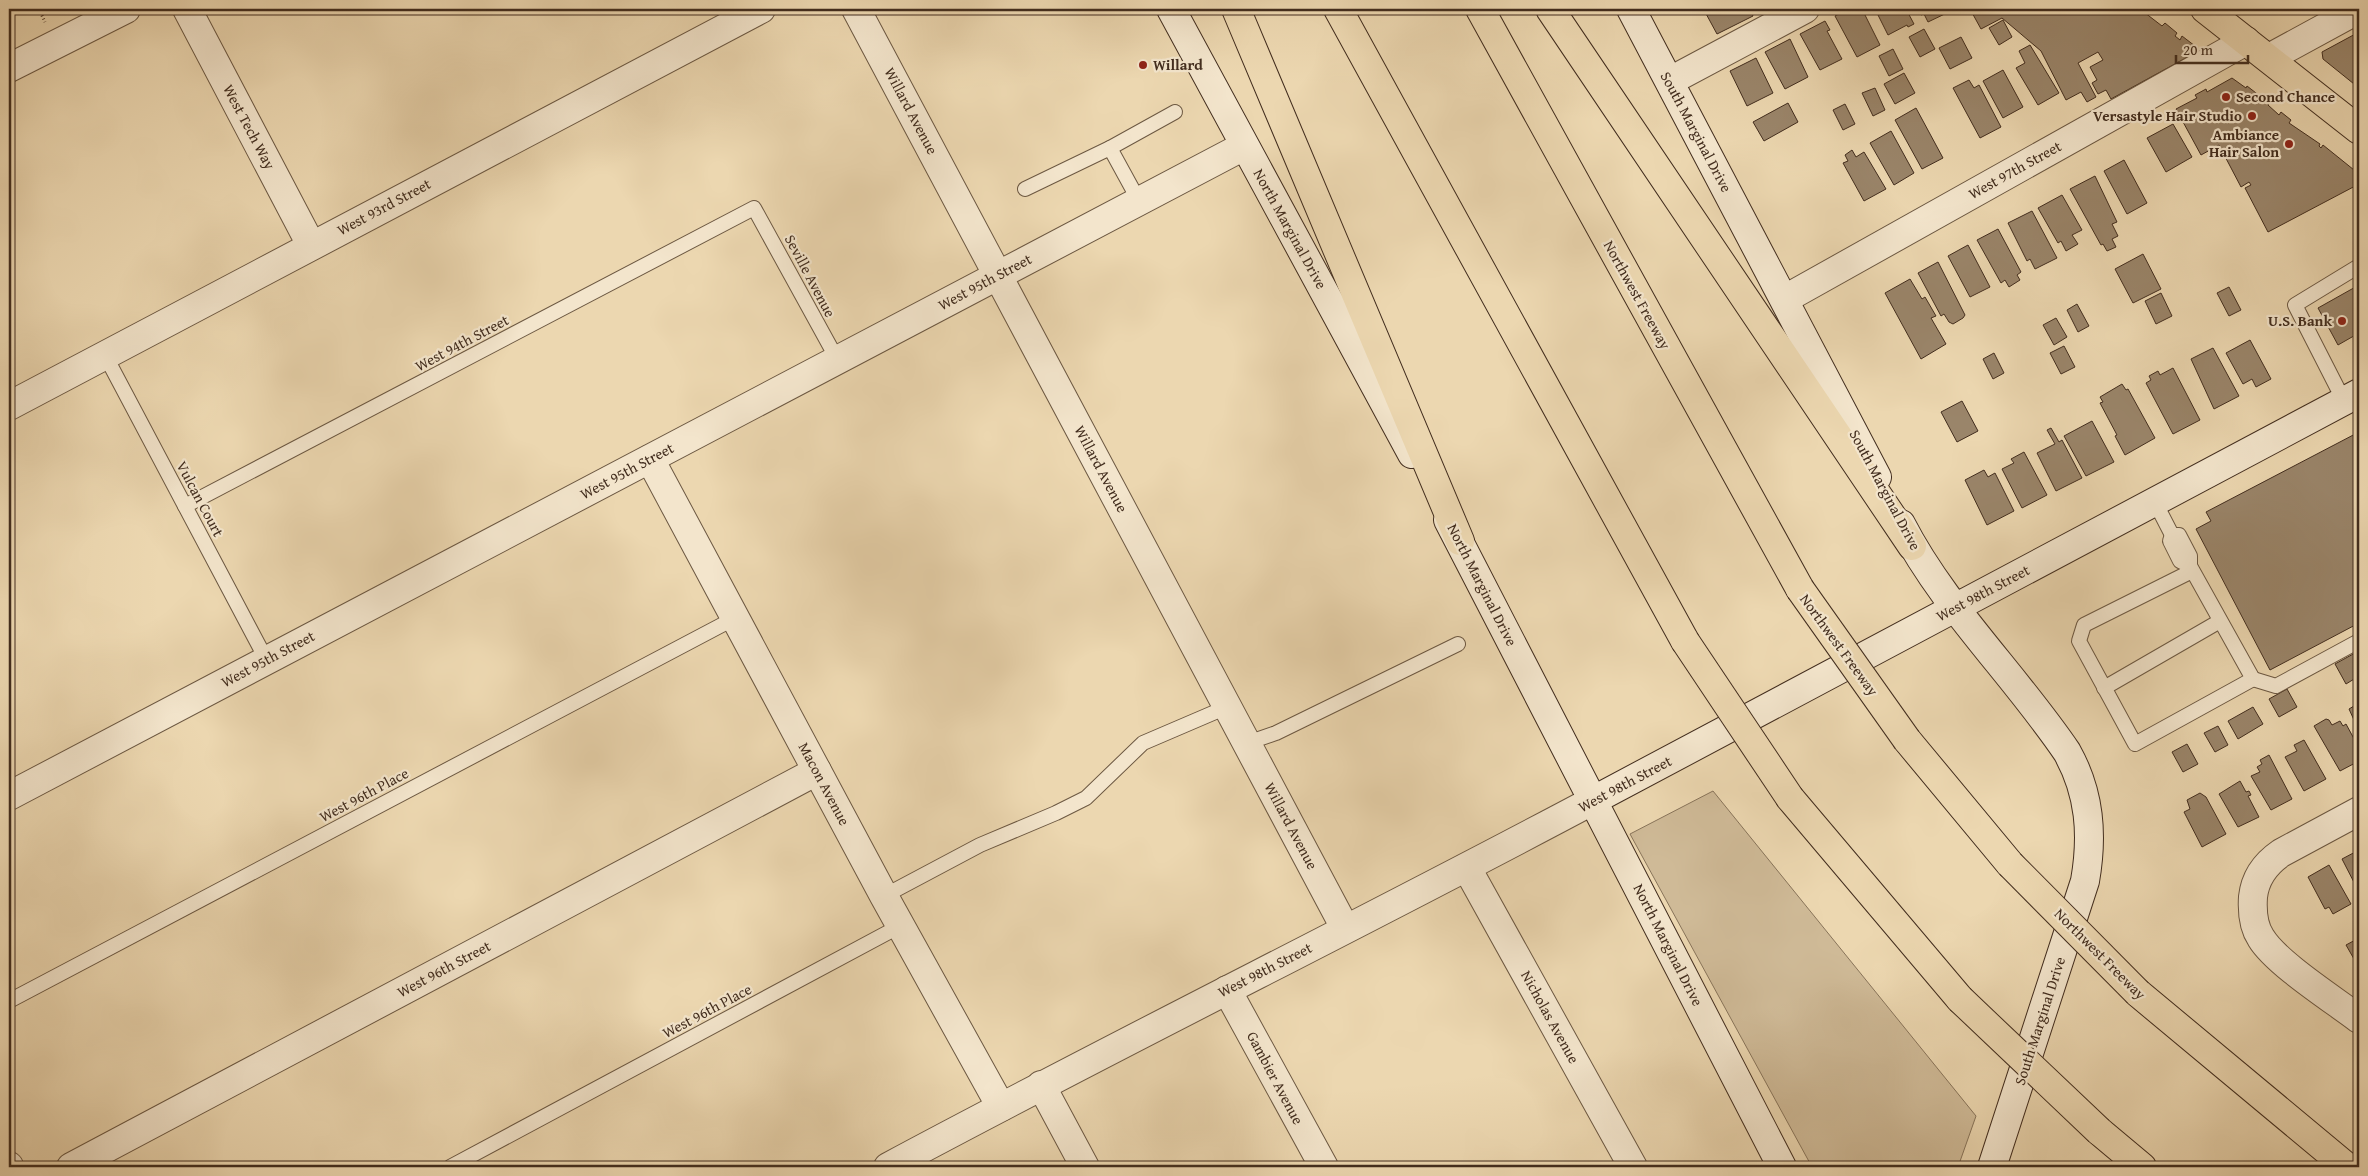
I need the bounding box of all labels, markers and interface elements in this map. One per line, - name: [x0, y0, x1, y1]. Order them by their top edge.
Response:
- scale bar: [2176, 32, 2248, 64]
- text: 20 m: [2183, 39, 2214, 60]
- place label: Willard: [1153, 54, 1203, 75]
- marker: Willard: [1137, 59, 1149, 71]
- street label: Willard Avenue: [880, 63, 943, 158]
- street label: South Marginal Drive: [1656, 68, 1737, 196]
- street label: West Tech Way: [218, 81, 281, 173]
- place label: Second Chance: [2236, 86, 2335, 107]
- marker: Second Chance: [2220, 91, 2232, 103]
- place label: Versastyle Hair Studio: [2093, 105, 2242, 126]
- marker: Versastyle Hair Studio: [2246, 110, 2258, 122]
- place label: Ambiance Hair Salon: [2209, 124, 2279, 162]
- street label: West 97th Street: [1965, 135, 2066, 204]
- marker: Ambiance Hair Salon: [2283, 138, 2295, 150]
- street label: North Marginal Drive: [1249, 165, 1332, 293]
- street label: West 93rd Street: [333, 173, 435, 240]
- street label: Seville Avenue: [780, 231, 841, 321]
- street label: Northwest Freeway: [1599, 236, 1676, 353]
- street label: West 95th Street: [934, 248, 1036, 315]
- street label: West 94th Street: [411, 309, 513, 376]
- place label: U.S. Bank: [2268, 310, 2332, 331]
- marker: U.S. Bank: [2336, 315, 2348, 327]
- street label: Willard Avenue: [1070, 421, 1133, 516]
- street label: South Marginal Drive: [1845, 426, 1926, 554]
- street label: West 95th Street: [576, 437, 678, 504]
- street label: Vulcan Court: [172, 457, 230, 541]
- street label: North Marginal Drive: [1443, 520, 1522, 650]
- street label: West 98th Street: [1932, 559, 2034, 626]
- street label: Northwest Freeway: [1795, 589, 1884, 701]
- street label: West 95th Street: [217, 625, 319, 692]
- street label: Macon Avenue: [794, 738, 855, 829]
- street label: West 98th Street: [1574, 750, 1676, 817]
- street label: West 96th Place: [315, 762, 412, 827]
- street label: Willard Avenue: [1260, 778, 1323, 873]
- street label: North Marginal Drive: [1629, 880, 1708, 1010]
- street label: Northwest Freeway: [2050, 903, 2151, 1004]
- street label: West 96th Street: [393, 935, 495, 1002]
- street label: West 98th Street: [1214, 936, 1316, 1002]
- street label: South Marginal Drive: [2009, 954, 2070, 1088]
- street label: Nicholas Avenue: [1516, 967, 1585, 1067]
- street label: West 96th Place: [658, 978, 755, 1043]
- street label: Gambier Avenue: [1242, 1027, 1309, 1128]

